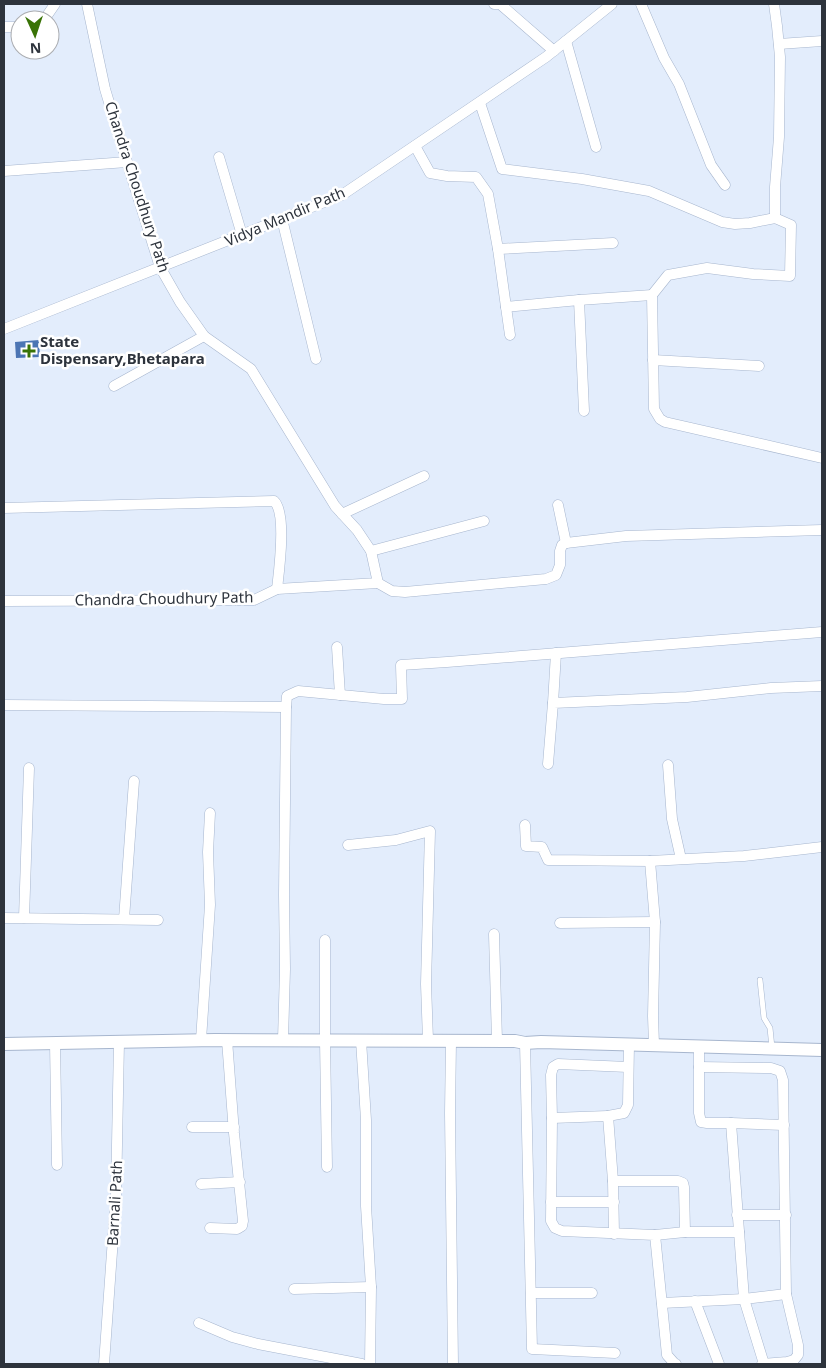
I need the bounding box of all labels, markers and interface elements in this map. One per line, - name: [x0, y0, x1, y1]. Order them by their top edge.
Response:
- north arrow: [10, 10, 60, 60]
- text: N: [30, 39, 42, 58]
- street label: Chandra Choudhury Path: [101, 99, 175, 275]
- street label: Vidya Mandir Path: [221, 182, 348, 250]
- place label: State Dispensary,Bhetapara: [40, 331, 205, 368]
- marker: State Dispensary,Bhetapara: [22, 344, 36, 358]
- street label: Chandra Choudhury Path: [74, 586, 253, 610]
- street label: Barnali Path: [102, 1160, 126, 1246]

